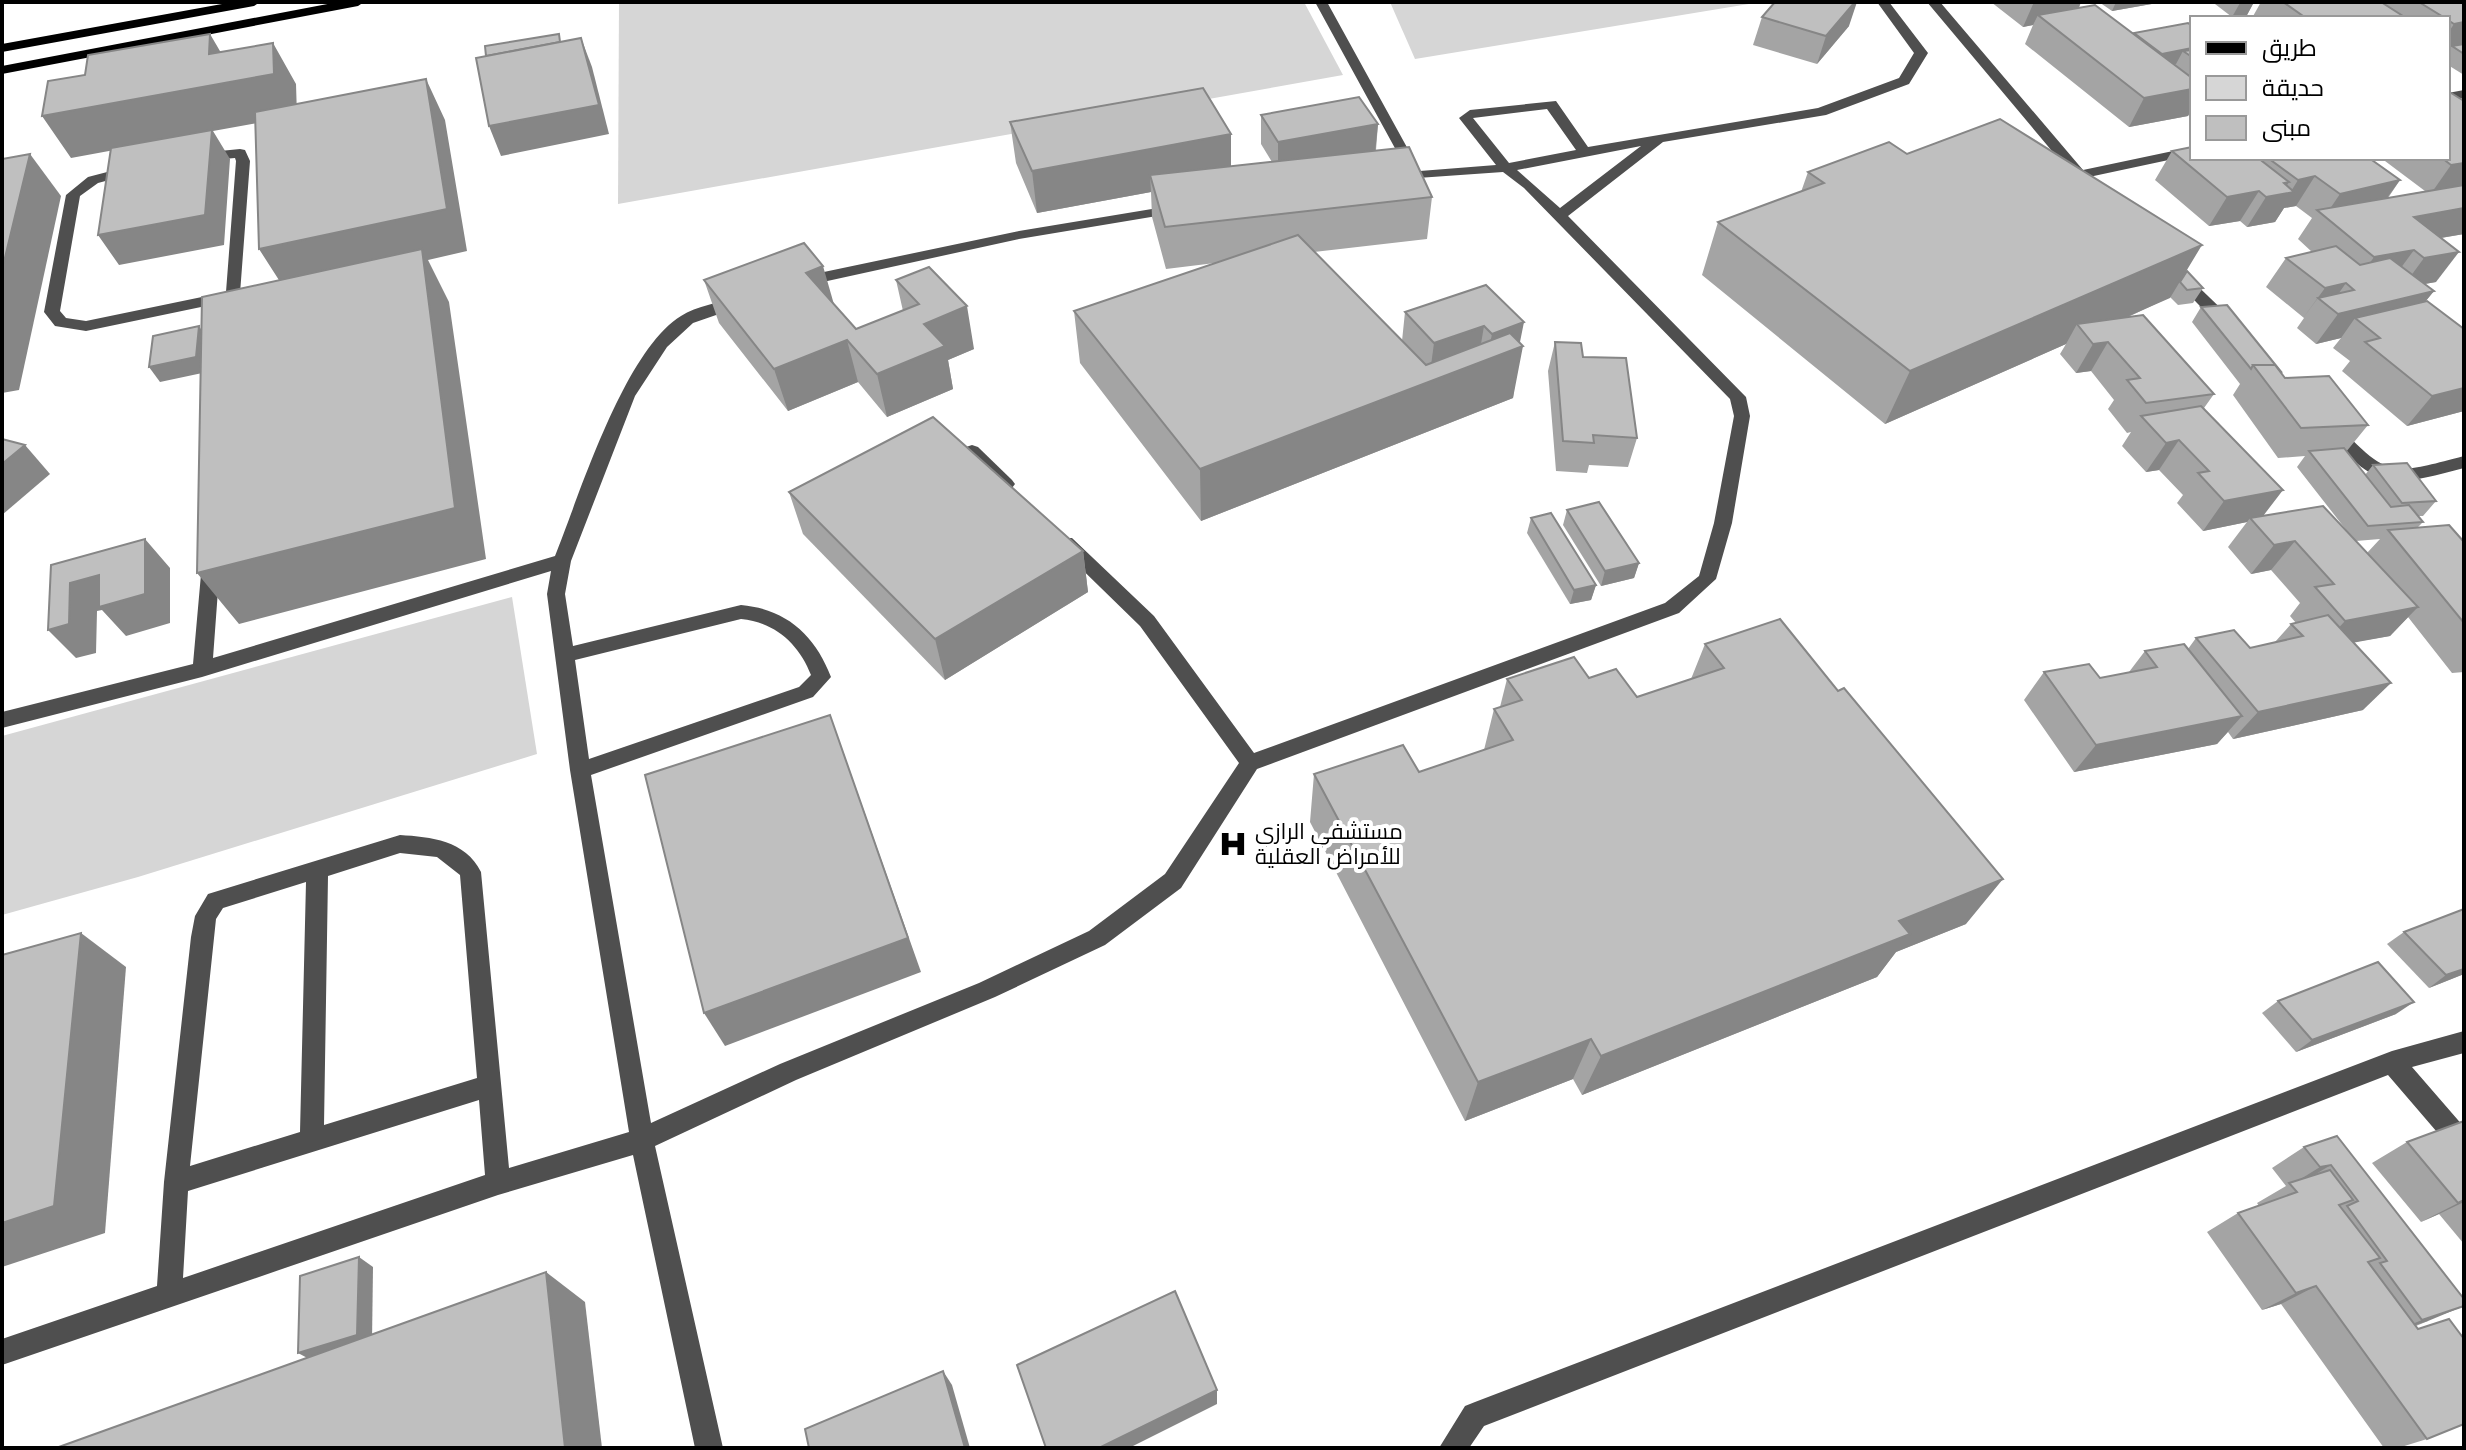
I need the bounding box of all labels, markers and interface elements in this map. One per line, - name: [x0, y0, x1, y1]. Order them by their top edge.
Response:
- legend: [2190, 16, 2450, 160]
- text: طريق: [2262, 32, 2317, 63]
- text: حديقة: [2262, 72, 2324, 103]
- text: مبنى: [2262, 112, 2311, 143]
- place label: مستشفي الرازي للأمراض العقلية: [1255, 817, 1403, 871]
- hospital icon: مستشفي الرازي للأمراض العقلية: [1218, 829, 1248, 859]

